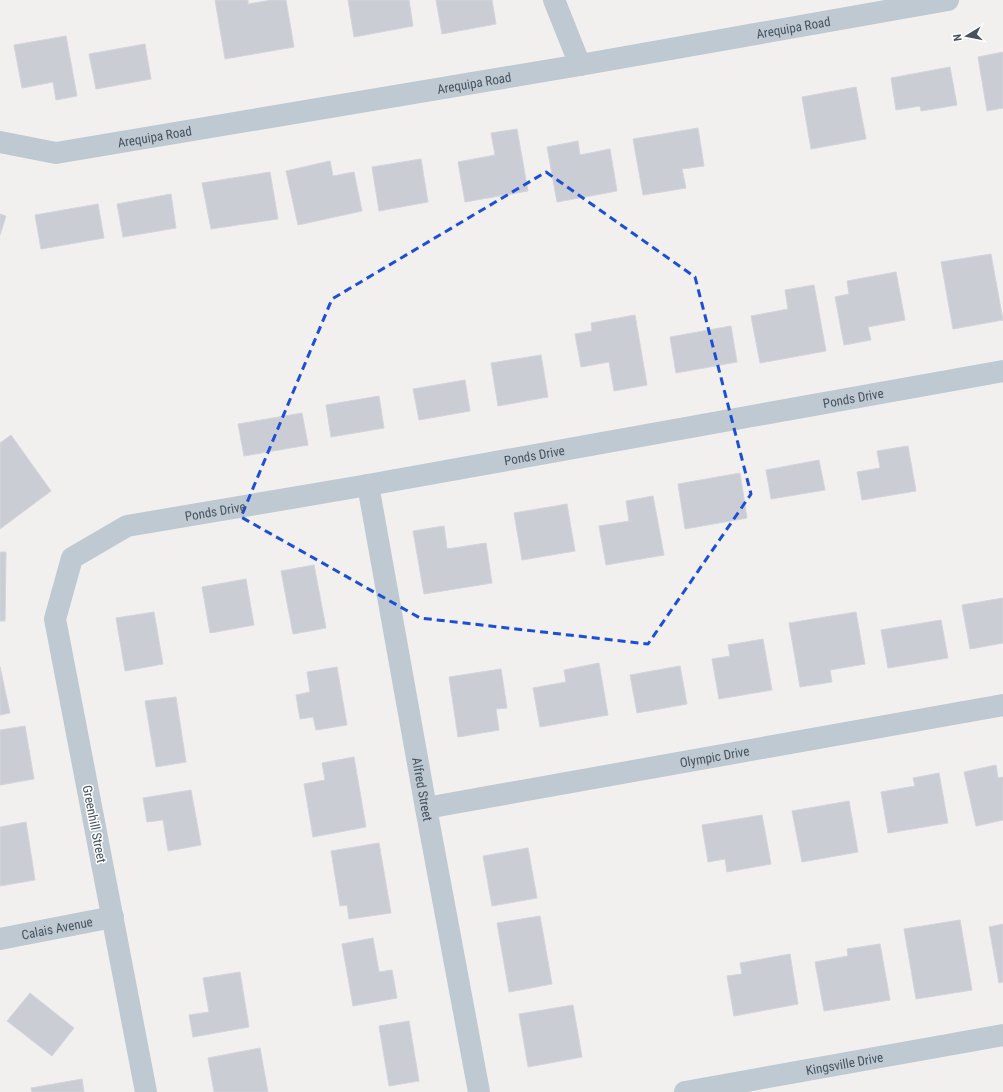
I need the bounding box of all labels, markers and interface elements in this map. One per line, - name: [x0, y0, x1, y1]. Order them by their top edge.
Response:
- street label: Arequipa Road: [755, 14, 832, 42]
- north arrow: [947, 16, 987, 56]
- text: N: [951, 33, 965, 42]
- street label: Arequipa Road: [436, 70, 512, 97]
- street label: Arequipa Road: [116, 123, 193, 151]
- street label: Ponds Drive: [822, 386, 885, 411]
- street label: Ponds Drive: [503, 443, 566, 468]
- street label: Ponds Drive: [184, 499, 247, 524]
- street label: Olympic Drive: [679, 743, 750, 771]
- street label: Alfred Street: [409, 756, 435, 822]
- street label: Greenhill Street: [80, 784, 109, 864]
- street label: Calais Avenue: [20, 914, 94, 943]
- street label: Kingsville Drive: [805, 1050, 884, 1078]

